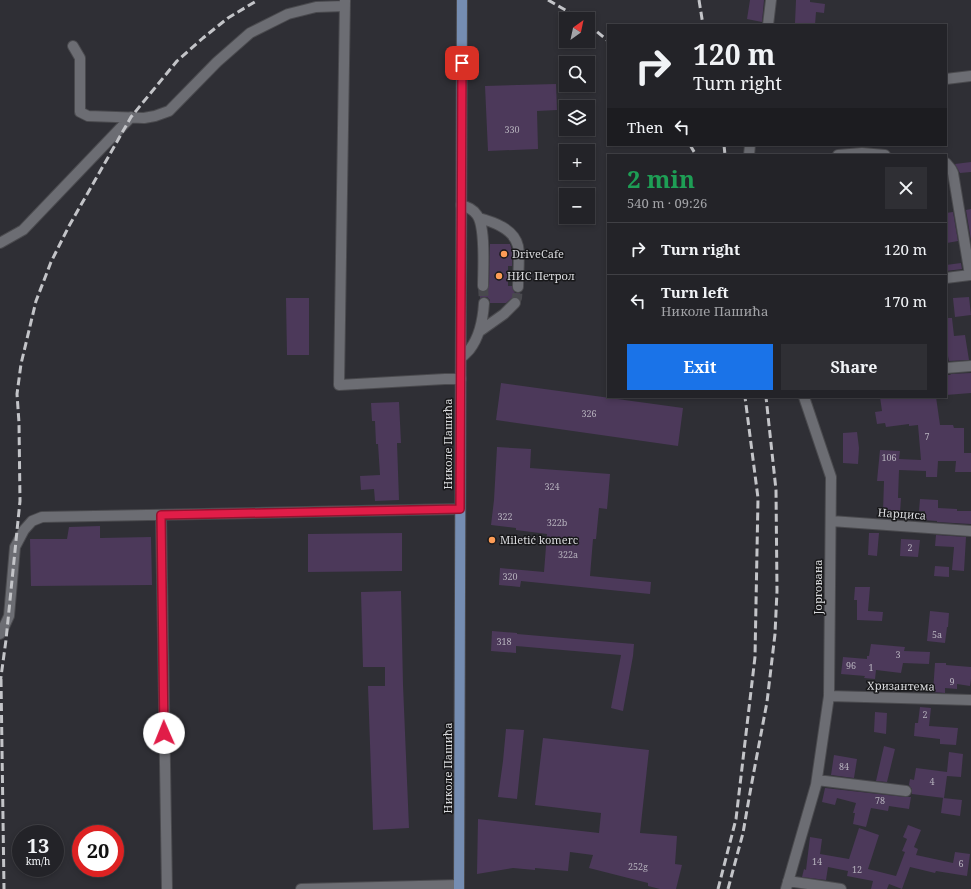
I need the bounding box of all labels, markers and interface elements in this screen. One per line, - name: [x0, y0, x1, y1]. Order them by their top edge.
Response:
- north arrow: [559, 12, 595, 48]
- map controls: [559, 12, 595, 224]
- text: 120 m: [693, 35, 775, 73]
- icon: right: [627, 40, 679, 92]
- pin: [445, 46, 479, 80]
- icon: arrive: [451, 52, 473, 74]
- button: search: [559, 56, 595, 92]
- text: Turn right: [693, 71, 782, 95]
- button: layers: [559, 100, 595, 136]
- icon: left: [671, 116, 693, 138]
- text: Then: [627, 117, 663, 137]
- house number: 330: [504, 123, 520, 136]
- button: +: [559, 144, 595, 180]
- text: 2 min: [627, 162, 695, 195]
- button: close: [885, 167, 927, 209]
- button: −: [559, 188, 595, 224]
- text: 540 m · 09:26: [627, 194, 707, 212]
- icon: right: [627, 238, 649, 260]
- text: Turn right: [661, 239, 740, 259]
- text: 120 m: [884, 239, 927, 259]
- place label: DriveCafe: [512, 246, 564, 261]
- marker: DriveCafe: [499, 249, 509, 259]
- place label: НИС Петрол: [507, 268, 575, 283]
- marker: НИС Петрол: [494, 271, 504, 281]
- text: Turn left: [661, 282, 729, 302]
- icon: left: [627, 290, 649, 312]
- text: 170 m: [884, 291, 927, 311]
- text: Николе Пашића: [661, 302, 768, 320]
- button: Exit: [627, 344, 773, 390]
- button: Share: [781, 344, 927, 390]
- street label: Николе Пашића: [440, 399, 455, 489]
- house number: 326: [581, 407, 597, 420]
- house number: 7: [924, 430, 930, 443]
- house number: 106: [881, 451, 897, 464]
- house number: 324: [544, 480, 560, 493]
- street label: Нарциса: [877, 504, 927, 523]
- house number: 322: [497, 510, 513, 523]
- house number: 322b: [547, 516, 568, 529]
- place label: Miletić komerc: [500, 532, 578, 547]
- marker: Miletić komerc: [487, 535, 497, 545]
- house number: 2: [907, 541, 913, 554]
- house number: 322a: [558, 548, 578, 561]
- street label: Јоргована: [810, 560, 825, 615]
- house number: 320: [502, 570, 518, 583]
- house number: 5a: [932, 628, 942, 641]
- house number: 318: [496, 635, 512, 648]
- house number: 3: [895, 648, 901, 661]
- house number: 96: [846, 659, 856, 672]
- house number: 1: [868, 661, 874, 674]
- house number: 9: [949, 675, 955, 688]
- street label: Хризантема: [867, 677, 935, 694]
- house number: 2: [922, 708, 928, 721]
- position arrow: [143, 712, 185, 754]
- street label: Николе Пашића: [440, 723, 455, 813]
- house number: 84: [839, 760, 849, 773]
- house number: 4: [929, 775, 935, 788]
- house number: 78: [875, 794, 885, 807]
- speed limit sign: 20: [72, 825, 124, 877]
- text: 13: [27, 832, 49, 859]
- text: km/h: [26, 854, 50, 868]
- house number: 14: [812, 855, 822, 868]
- house number: 6: [958, 857, 964, 870]
- house number: 252g: [628, 860, 648, 873]
- house number: 12: [852, 863, 862, 876]

